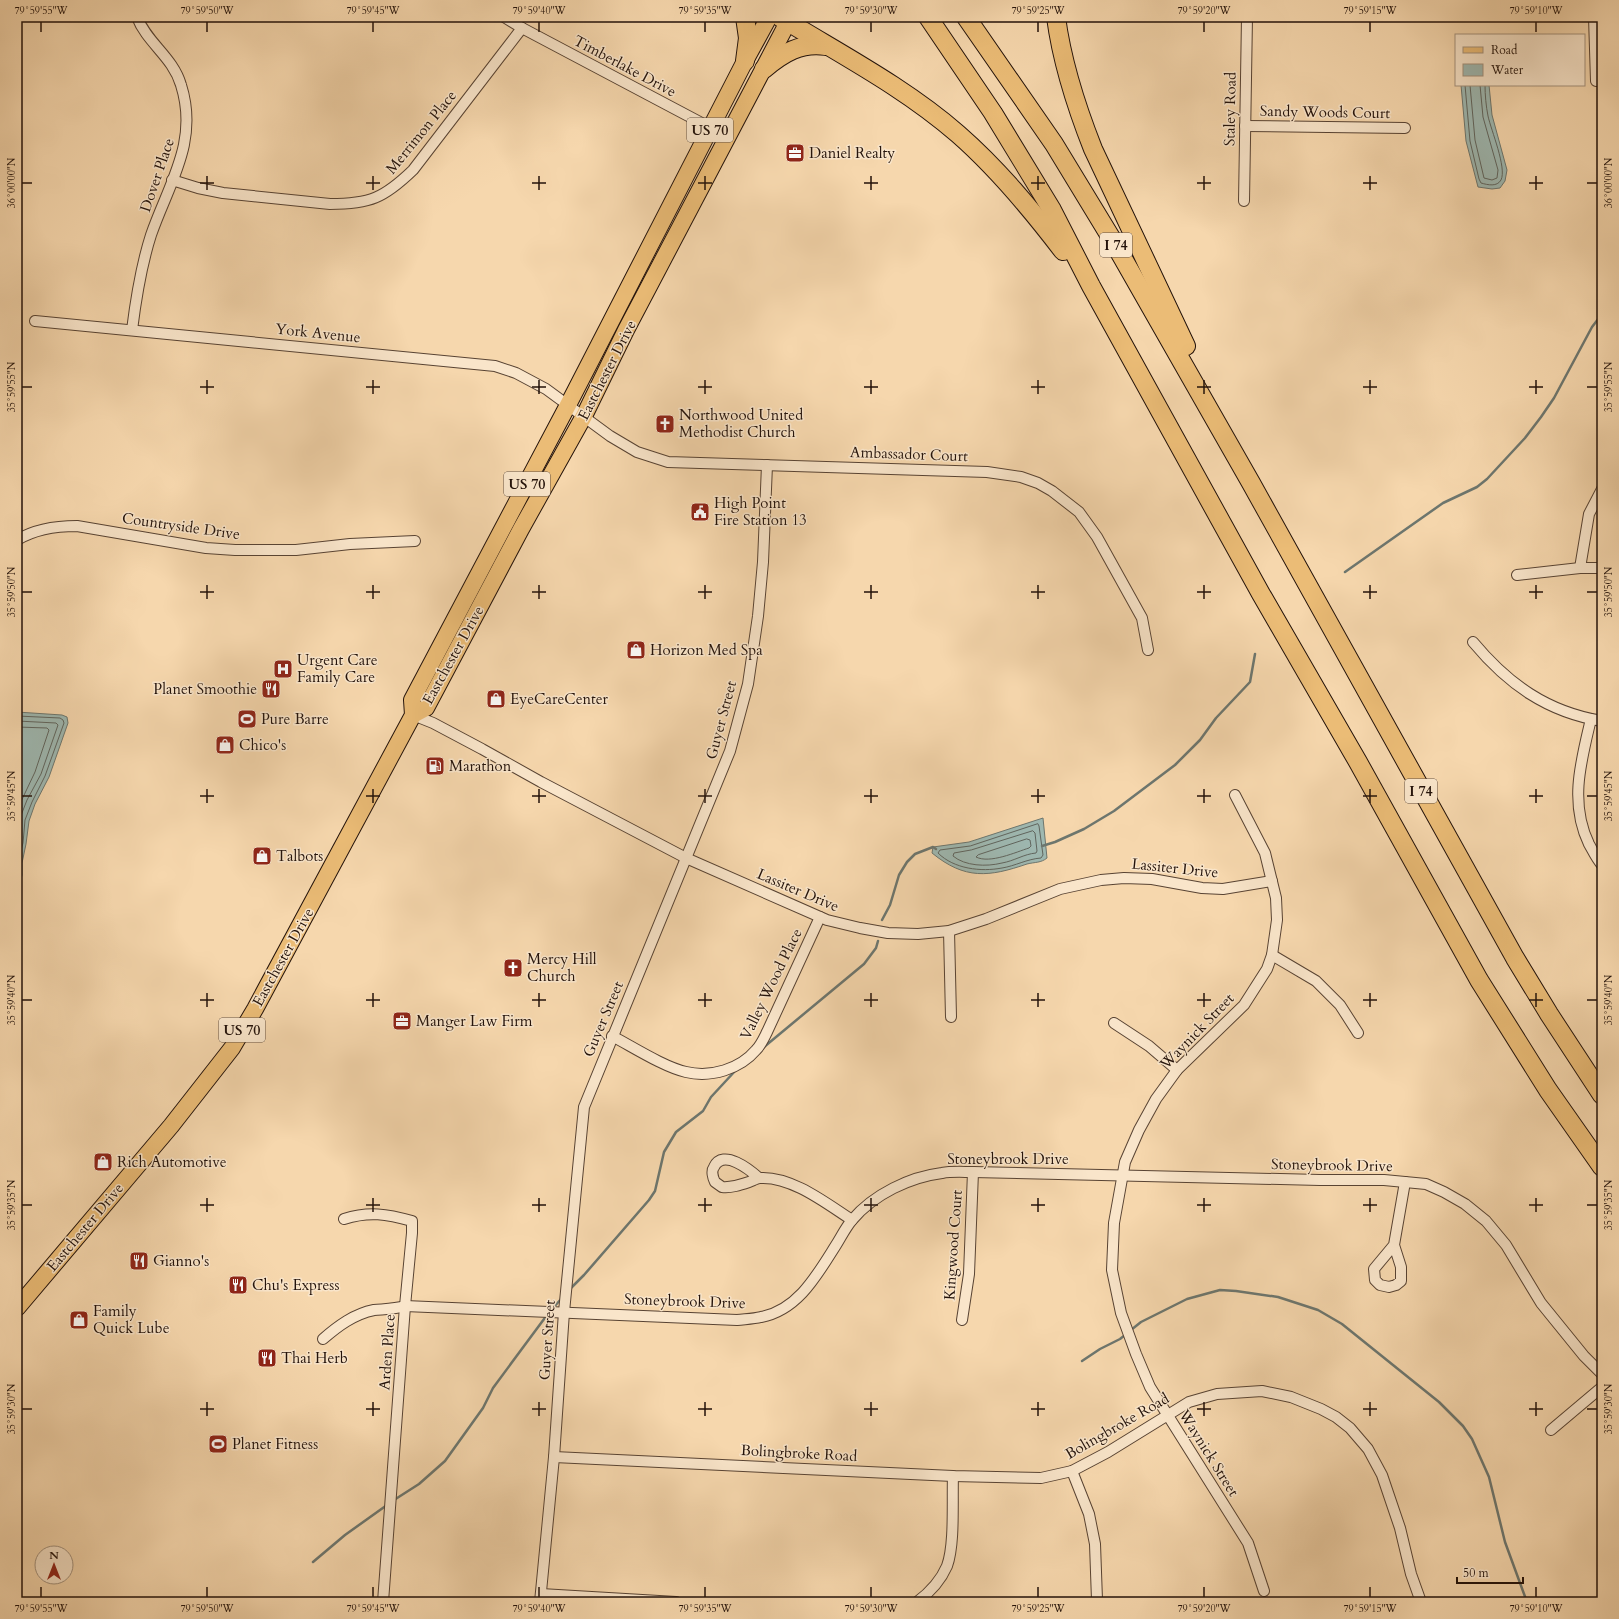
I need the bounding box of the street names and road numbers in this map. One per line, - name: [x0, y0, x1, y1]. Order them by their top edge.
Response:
- street label: Timberlake Drive: [570, 30, 680, 102]
- street label: Staley Road: [1219, 72, 1241, 146]
- street label: Merrimon Place: [381, 86, 461, 178]
- street label: Sandy Woods Court: [1260, 101, 1391, 123]
- road number: US 70: [687, 118, 733, 142]
- street label: Dover Place: [135, 135, 179, 215]
- road number: I 74: [1100, 233, 1132, 257]
- street label: Eastchester Drive: [573, 316, 641, 423]
- street label: York Avenue: [274, 319, 362, 347]
- street label: Ambassador Court: [850, 442, 969, 466]
- road number: US 70: [504, 472, 550, 496]
- street label: Countryside Drive: [121, 508, 241, 544]
- street label: Eastchester Drive: [418, 602, 488, 708]
- street label: Guyer Street: [701, 678, 741, 761]
- road number: I 74: [1405, 779, 1437, 803]
- street label: Lassiter Drive: [1131, 854, 1220, 883]
- street label: Lassiter Drive: [754, 864, 842, 916]
- street label: Eastchester Drive: [248, 904, 318, 1010]
- street label: Valley Wood Place: [735, 925, 807, 1043]
- street label: Guyer Street: [578, 978, 628, 1060]
- street label: Waynick Street: [1155, 988, 1239, 1074]
- road number: US 70: [219, 1018, 265, 1042]
- street label: Stoneybrook Drive: [947, 1149, 1069, 1169]
- street label: Stoneybrook Drive: [1271, 1154, 1393, 1176]
- street label: Eastchester Drive: [42, 1178, 128, 1275]
- street label: Kingwood Court: [939, 1189, 967, 1301]
- street label: Stoneybrook Drive: [624, 1289, 746, 1313]
- street label: Guyer Street: [534, 1299, 560, 1381]
- street label: Arden Place: [374, 1313, 400, 1391]
- street label: Bolingbroke Road: [1061, 1388, 1173, 1464]
- street label: Waynick Street: [1174, 1405, 1244, 1500]
- street label: Bolingbroke Road: [740, 1440, 858, 1466]

